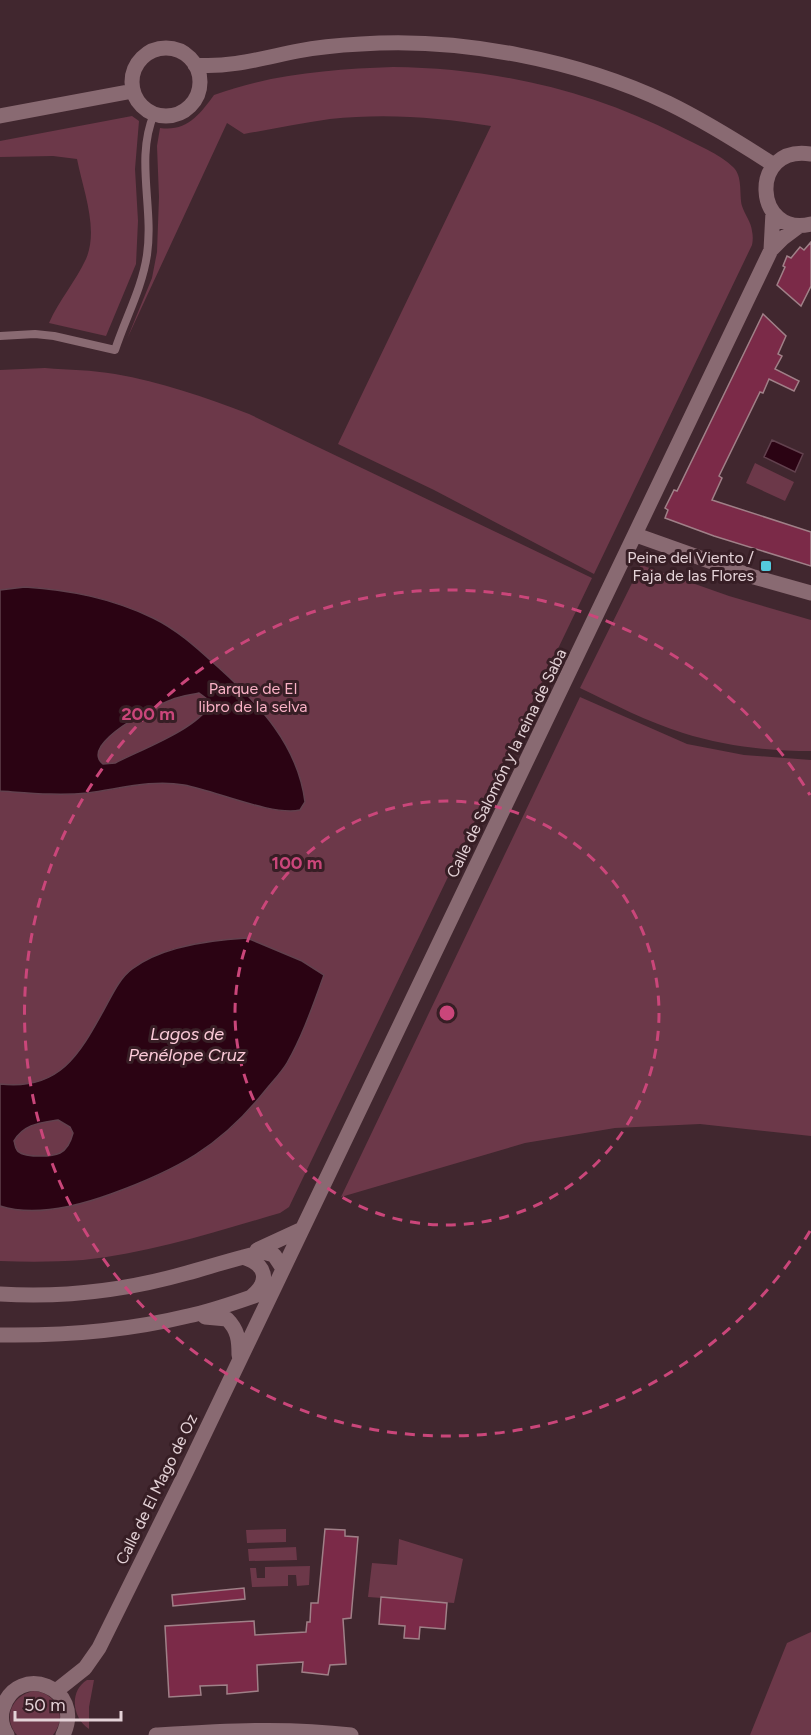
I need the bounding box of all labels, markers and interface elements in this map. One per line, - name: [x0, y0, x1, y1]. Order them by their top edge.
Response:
- place label: Peine del Viento / Faja de las Flores: [627, 548, 754, 585]
- marker: Peine del Viento / Faja de las Flores: [759, 559, 773, 573]
- street label: Calle de Salomón y la reina de Saba: [443, 646, 570, 881]
- park label: Parque de El libro de la selva: [199, 679, 307, 716]
- text: 200 m: [121, 703, 175, 725]
- text: 100 m: [272, 852, 322, 874]
- centre of rings: [437, 1003, 457, 1023]
- water label: Lagos de Penélope Cruz: [128, 1023, 246, 1066]
- street label: Calle de El Mago de Oz: [112, 1411, 201, 1568]
- scale bar: [15, 1684, 122, 1722]
- text: 50 m: [24, 1694, 66, 1716]

